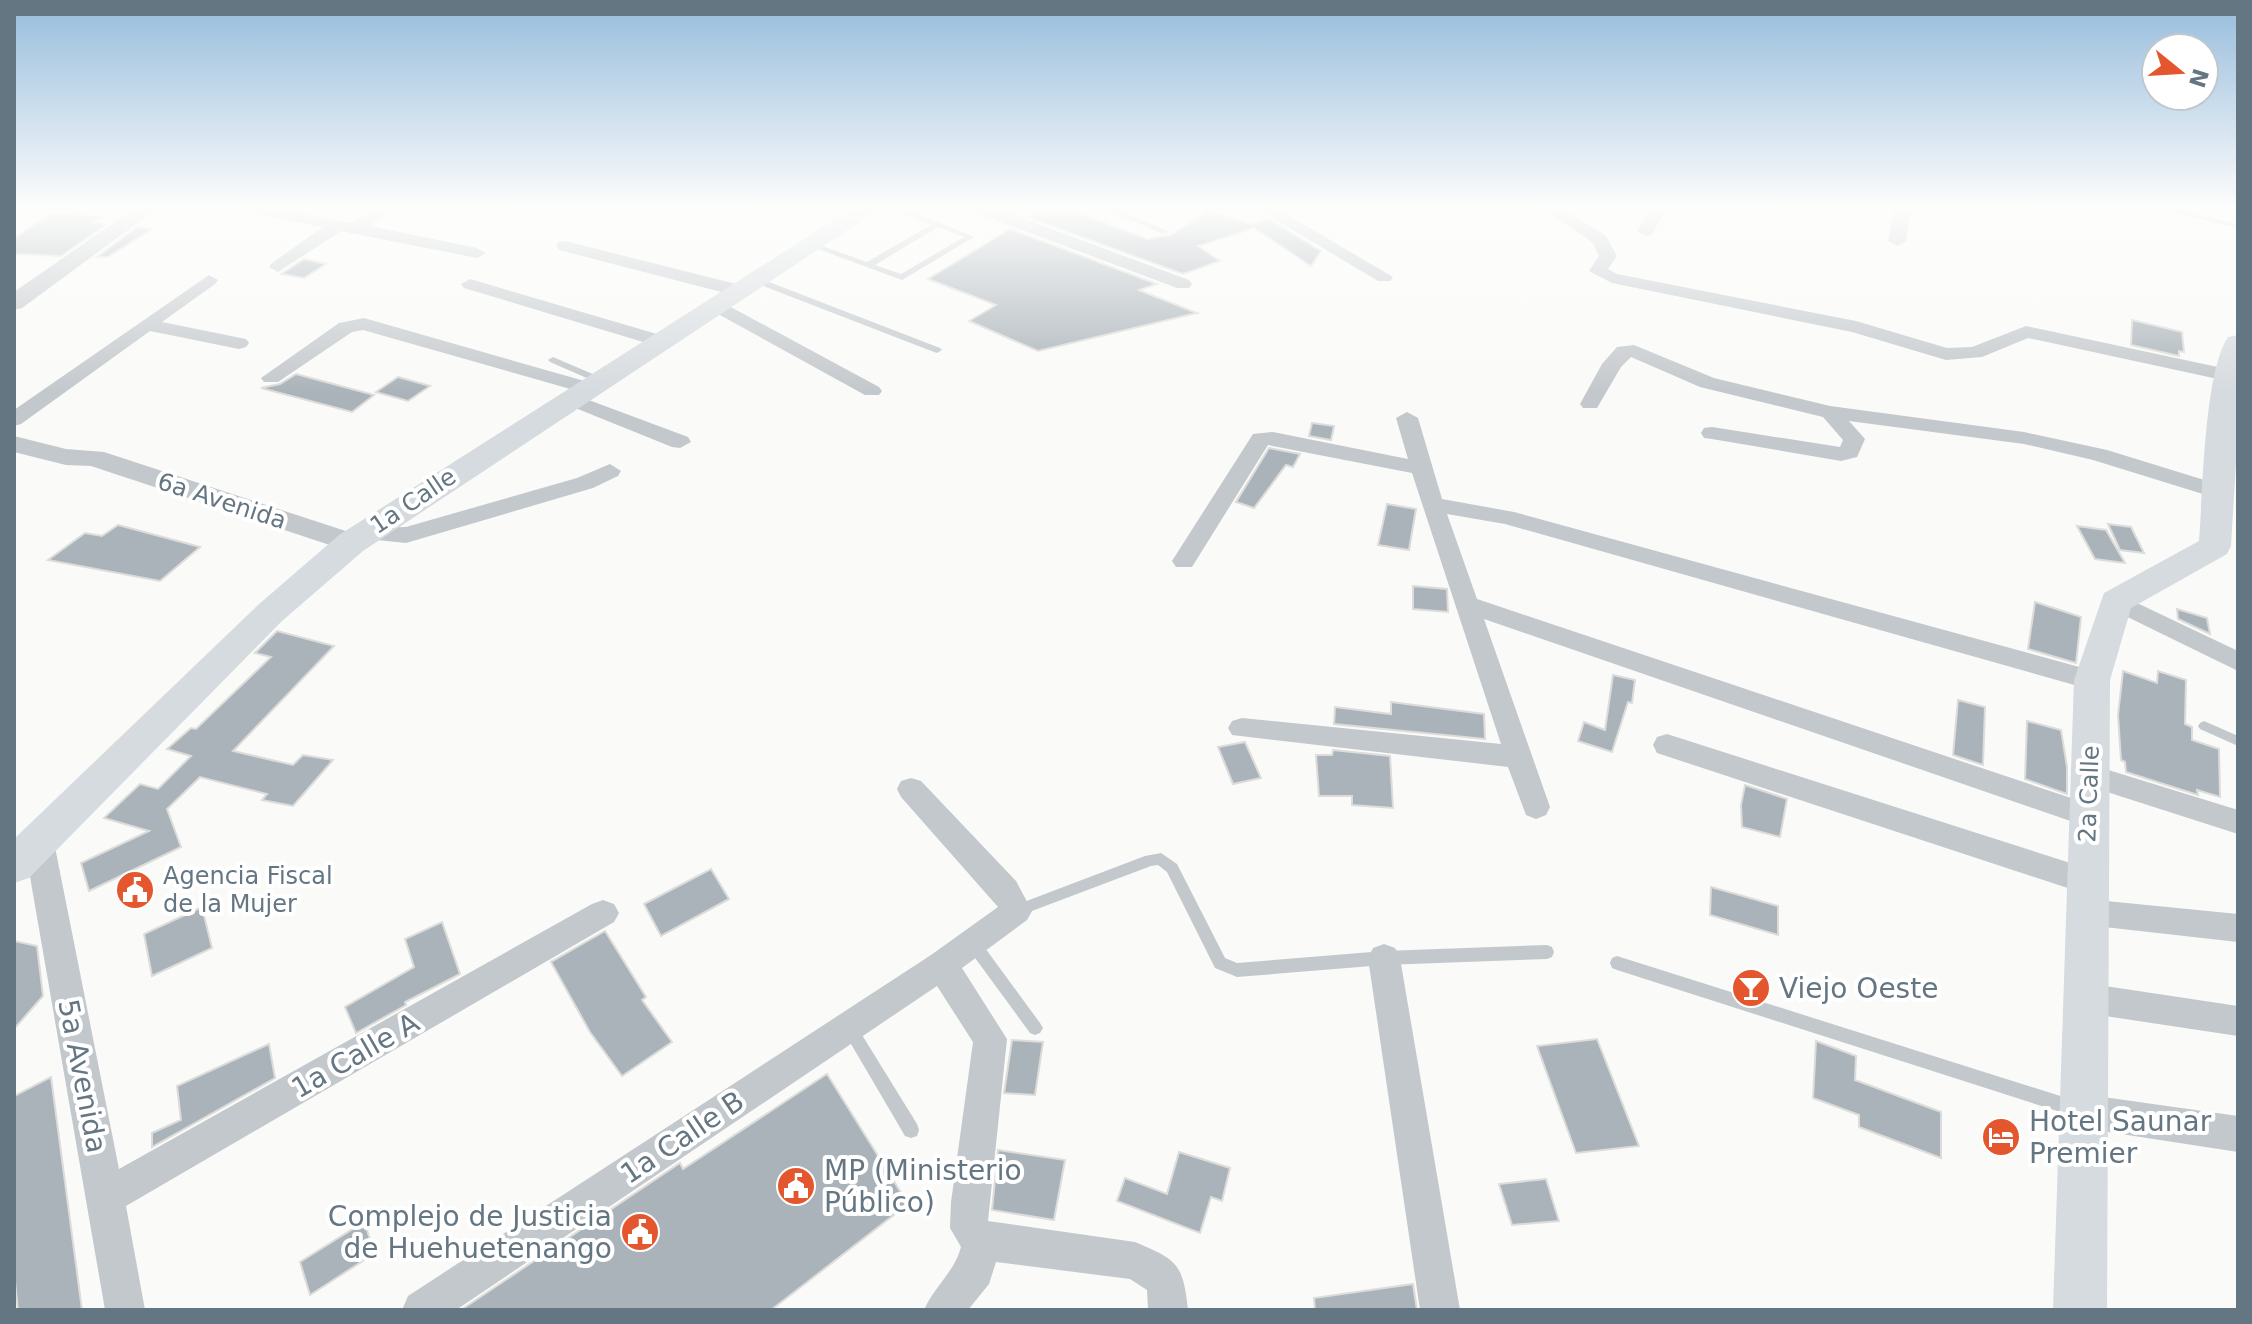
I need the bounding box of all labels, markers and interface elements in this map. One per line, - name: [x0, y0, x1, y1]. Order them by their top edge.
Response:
- north arrow: [2140, 32, 2220, 112]
- text: N: [2184, 65, 2213, 91]
- street label: 1a Calle: [365, 462, 461, 540]
- street label: 6a Avenida: [154, 467, 290, 535]
- street label: 2a Calle: [2073, 745, 2105, 843]
- place label: Agencia Fiscal de la Mujer: [163, 862, 333, 918]
- public building icon: Agencia Fiscal de la Mujer: [114, 869, 156, 911]
- bar icon: Viejo Oeste: [1730, 967, 1772, 1009]
- place label: Viejo Oeste: [1779, 972, 1938, 1005]
- street label: 5a Avenida: [51, 997, 114, 1156]
- street label: 1a Calle A: [286, 1006, 425, 1105]
- street label: 1a Calle B: [614, 1084, 750, 1191]
- place label: Hotel Saunar Premier: [2029, 1105, 2212, 1170]
- hotel icon: Hotel Saunar Premier: [1980, 1116, 2022, 1158]
- place label: MP (Ministerio Público): [824, 1154, 1022, 1219]
- public building icon: MP (Ministerio Público): [775, 1165, 817, 1207]
- place label: Complejo de Justicia de Huehuetenango: [328, 1200, 612, 1265]
- public building icon: Complejo de Justicia de Huehuetenango: [619, 1211, 661, 1253]

